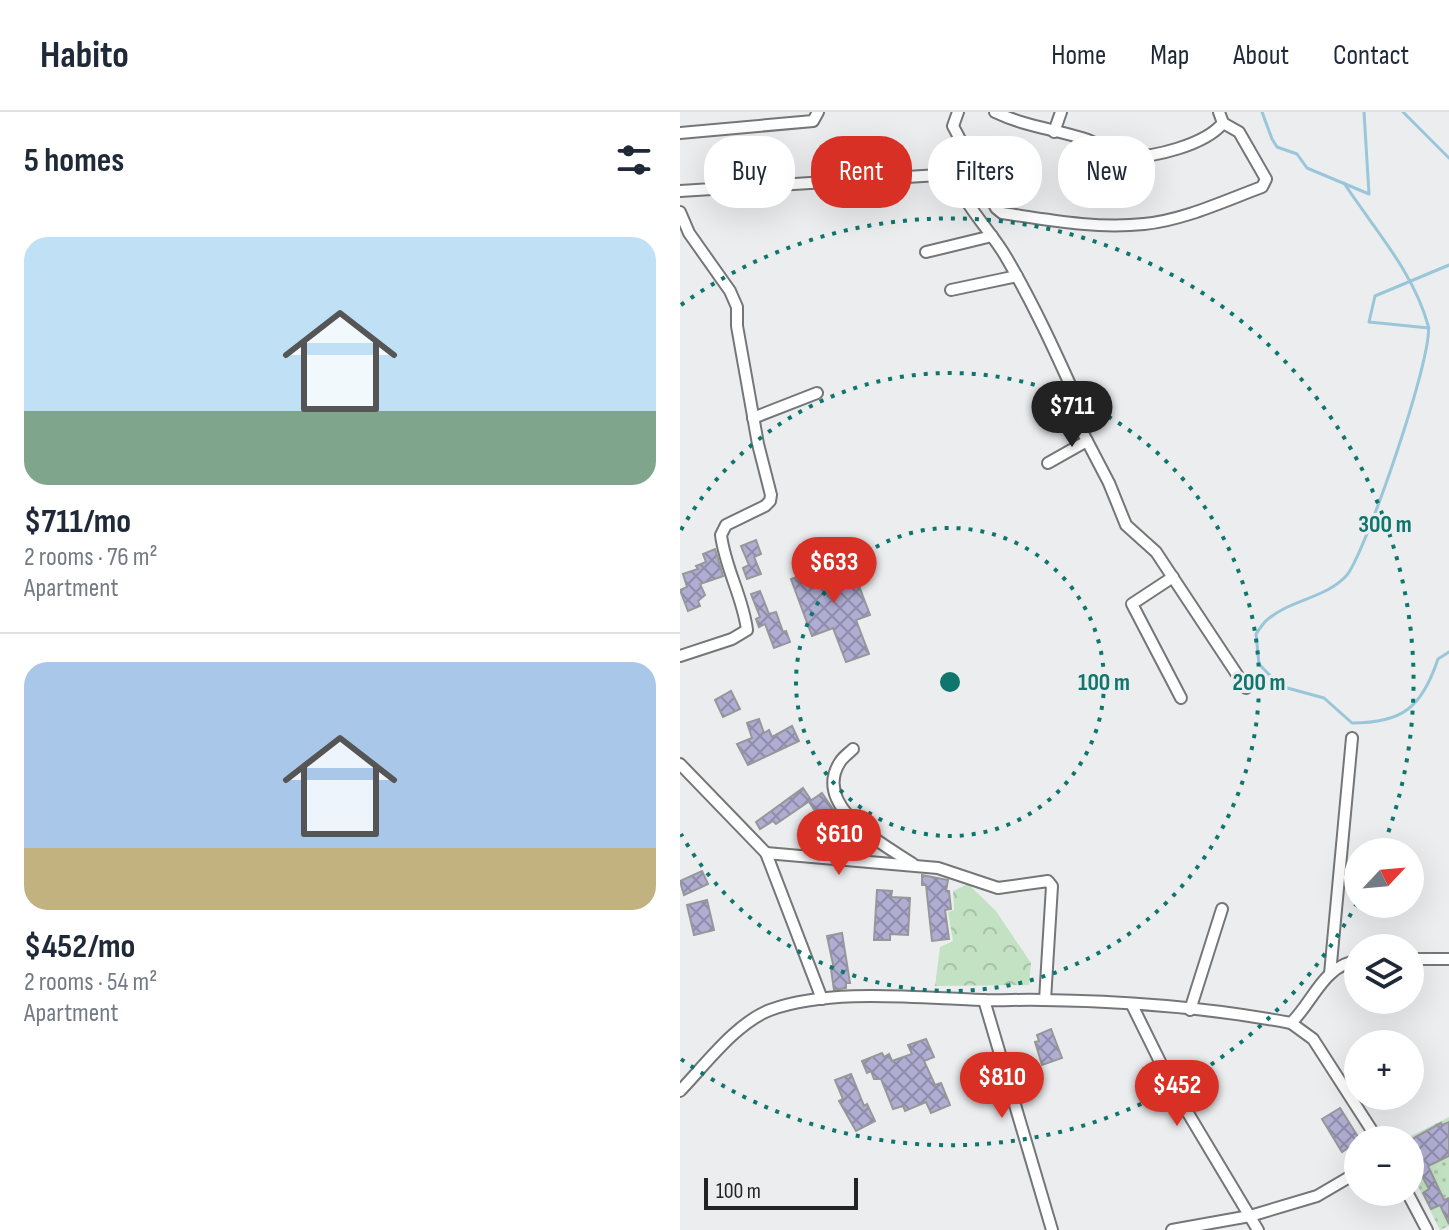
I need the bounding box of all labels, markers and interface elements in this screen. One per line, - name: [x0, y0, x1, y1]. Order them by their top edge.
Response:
- text: Habito: [40, 33, 129, 78]
- text: Home: [1051, 39, 1106, 72]
- text: Map: [1150, 39, 1189, 72]
- text: About: [1233, 39, 1289, 72]
- text: Contact: [1333, 39, 1409, 72]
- chip: Buy: [704, 136, 795, 208]
- chip: Rent: [811, 136, 912, 208]
- chip: Filters: [928, 136, 1042, 208]
- chip: New: [1058, 136, 1155, 208]
- icon: filters: [612, 138, 656, 182]
- text: 5 homes: [24, 140, 124, 181]
- icon: home: [268, 289, 412, 433]
- pin: $711: [1025, 381, 1119, 449]
- text: $711: [1049, 391, 1095, 422]
- text: $711/mo: [24, 501, 131, 542]
- text: 300 m: [1358, 510, 1412, 539]
- pin: $633: [787, 537, 881, 605]
- text: 2 rooms · 76 m²: [24, 542, 158, 573]
- text: $633: [810, 547, 858, 578]
- text: Apartment: [24, 573, 118, 604]
- centre of rings: [936, 668, 964, 696]
- text: 100 m: [1078, 668, 1130, 697]
- text: 200 m: [1232, 668, 1286, 697]
- icon: home: [268, 714, 412, 858]
- pin: $610: [792, 809, 886, 877]
- text: $610: [815, 819, 863, 850]
- north arrow: [1344, 838, 1424, 918]
- map controls: [1344, 838, 1424, 1206]
- text: $452/mo: [24, 926, 135, 967]
- button: layers: [1344, 934, 1424, 1014]
- text: 2 rooms · 54 m²: [24, 967, 157, 998]
- text: Apartment: [24, 998, 118, 1029]
- button: +: [1344, 1030, 1424, 1110]
- pin: $810: [955, 1052, 1049, 1120]
- pin: $452: [1130, 1060, 1224, 1128]
- text: $810: [978, 1062, 1026, 1093]
- text: $452: [1153, 1070, 1201, 1101]
- button: −: [1344, 1126, 1424, 1206]
- scale bar: [704, 1174, 858, 1210]
- text: 100 m: [716, 1178, 761, 1205]

